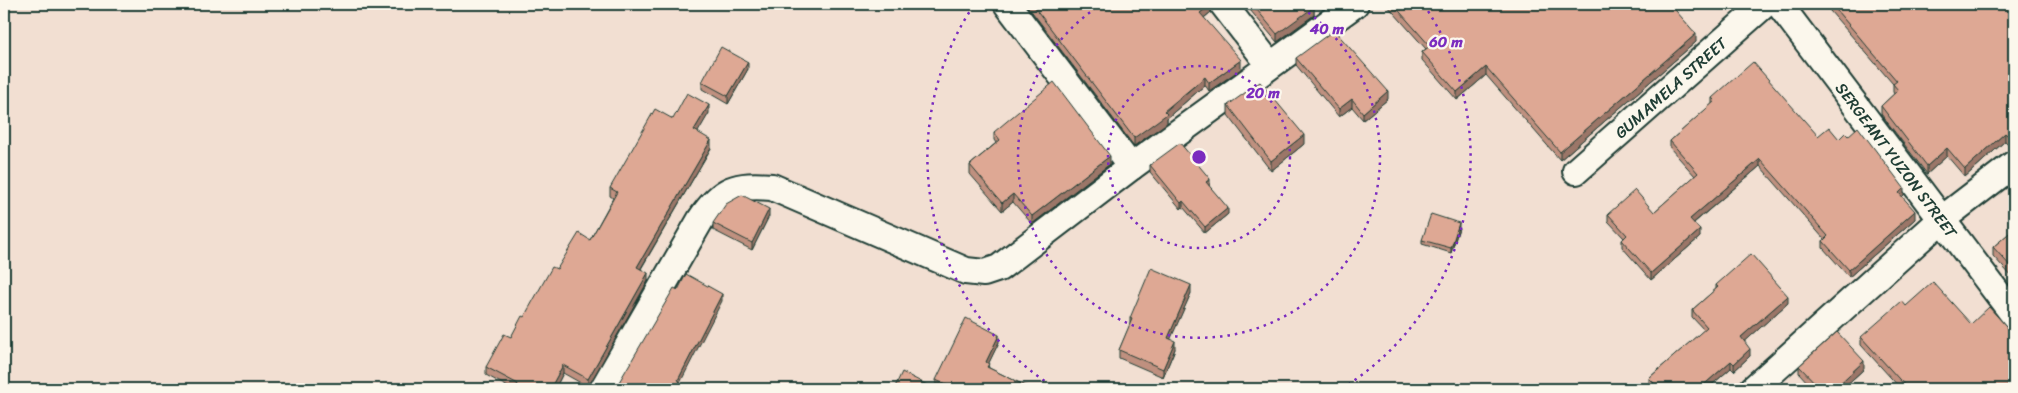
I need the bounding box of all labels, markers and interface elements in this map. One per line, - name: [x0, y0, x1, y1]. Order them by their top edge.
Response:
- text: 40 m: [1309, 16, 1345, 42]
- text: 60 m: [1428, 29, 1463, 55]
- street label: GUMAMELA STREET: [1608, 29, 1735, 146]
- street label: SERGEANT YUZON STREET: [1828, 76, 1965, 245]
- text: 20 m: [1245, 80, 1280, 106]
- centre of rings: [1190, 148, 1208, 166]

